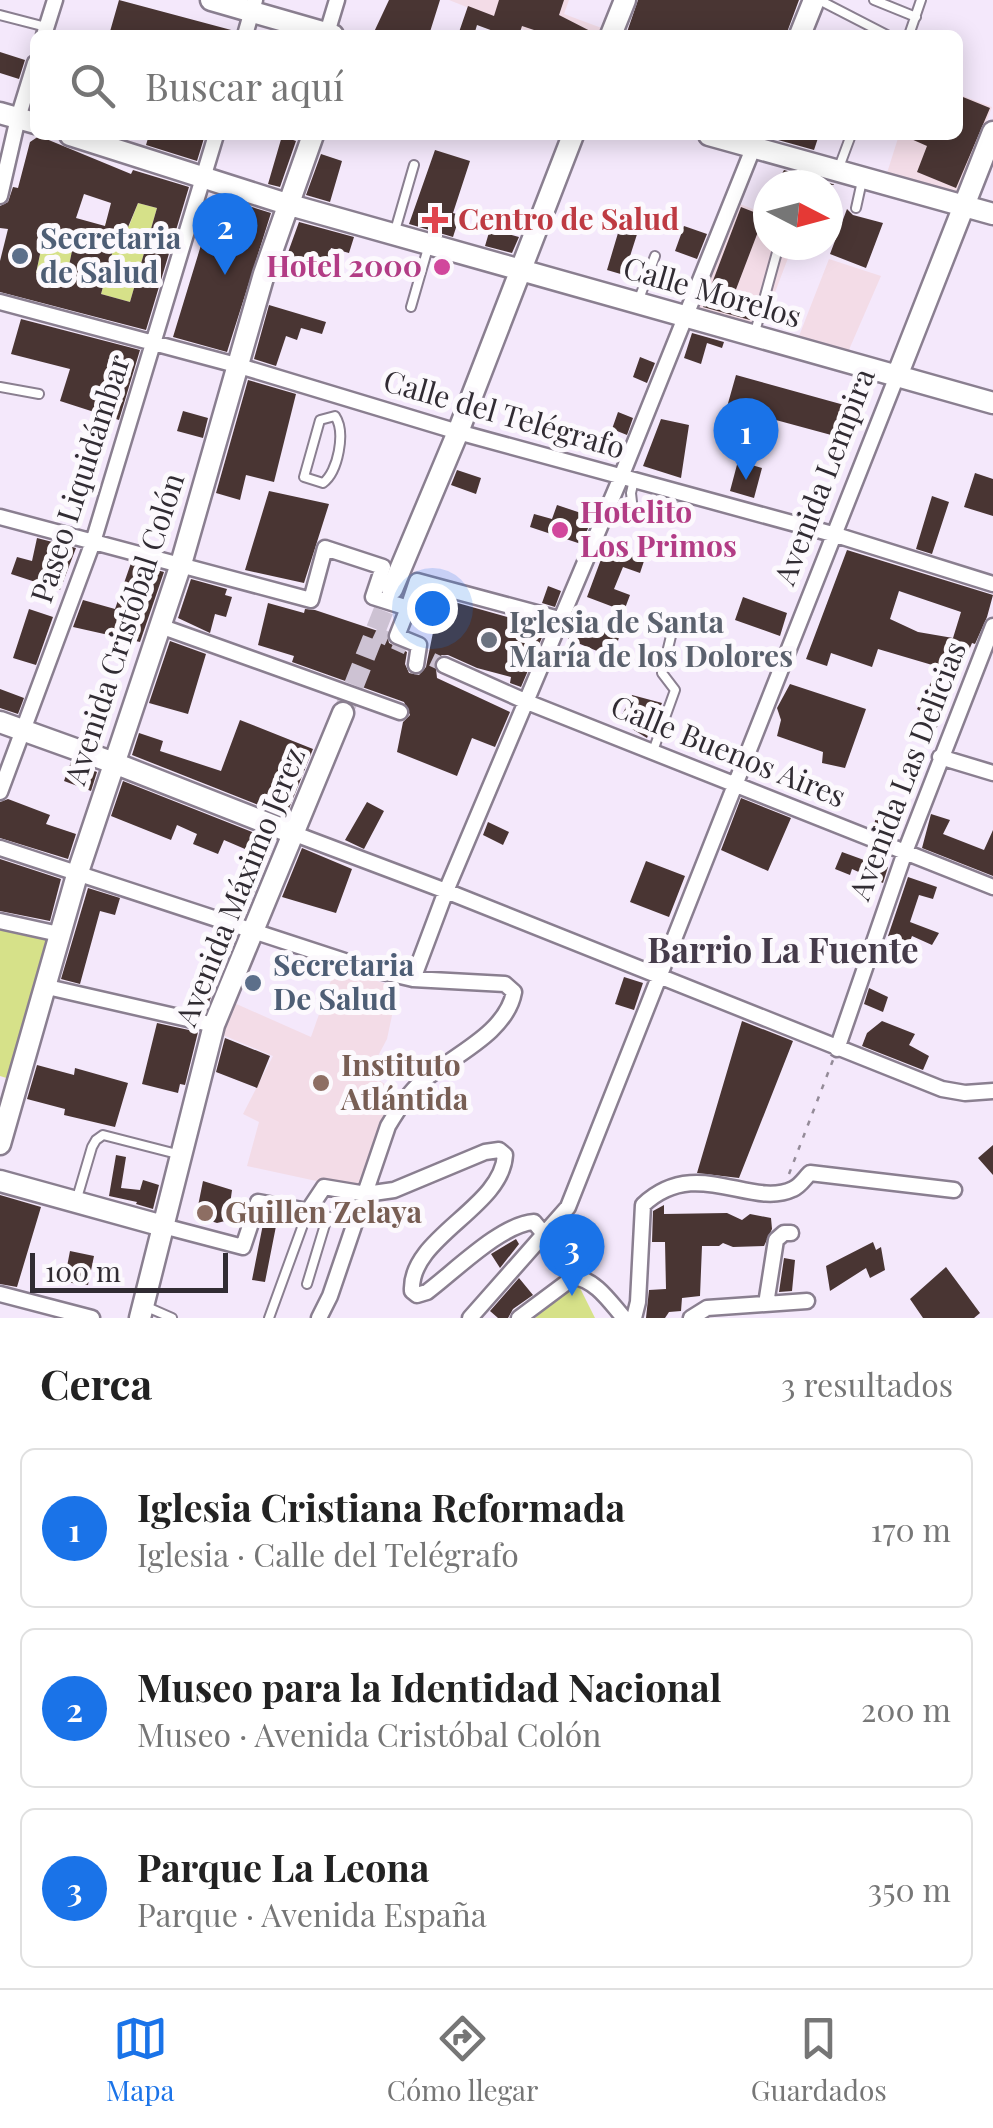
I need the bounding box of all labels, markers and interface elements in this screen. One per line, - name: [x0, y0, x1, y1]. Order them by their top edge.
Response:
- search box: [30, 30, 963, 140]
- icon: search: [65, 58, 120, 113]
- text: Buscar aquí: [145, 60, 344, 111]
- north arrow: [753, 170, 843, 260]
- pin: 2: [192, 192, 258, 275]
- place label: Centro de Salud: [458, 198, 679, 238]
- marker: Centro de Salud: [422, 207, 448, 233]
- place label: Secretaria de Salud: [40, 217, 182, 291]
- marker: Secretaria de Salud: [9, 245, 31, 267]
- place label: Hotel 2000: [266, 245, 422, 285]
- street label: Calle Morelos: [619, 247, 806, 336]
- marker: Hotel 2000: [431, 256, 453, 278]
- street label: Paseo Liquidámbar: [20, 349, 138, 607]
- street label: Calle del Telégrafo: [379, 360, 630, 467]
- street label: Avenida Lempira: [763, 362, 883, 591]
- pin: 1: [714, 398, 778, 480]
- street label: Avenida Cristóbal Colón: [54, 467, 192, 790]
- place label: Hotelito Los Primos: [580, 491, 737, 565]
- marker: Hotelito Los Primos: [549, 519, 571, 541]
- your location: [407, 583, 458, 634]
- place label: Iglesia de Santa María de los Dolores: [509, 601, 793, 675]
- marker: Iglesia de Santa María de los Dolores: [478, 629, 500, 651]
- street label: Avenida Las Delicias: [838, 635, 974, 906]
- street label: Calle Buenos Aires: [606, 685, 852, 815]
- street label: Avenida Máximo Jerez: [165, 741, 313, 1032]
- district label: Barrio La Fuente: [647, 925, 919, 972]
- place label: Secretaria De Salud: [273, 944, 415, 1018]
- marker: Secretaria De Salud: [242, 972, 264, 994]
- place label: Instituto Atlántida: [340, 1044, 469, 1118]
- marker: Instituto Atlántida: [310, 1072, 332, 1094]
- place label: Guillen Zelaya: [225, 1191, 423, 1231]
- marker: Guillen Zelaya: [194, 1202, 216, 1224]
- pin: 3: [540, 1214, 604, 1296]
- scale bar: [30, 1248, 228, 1292]
- text: 100 m: [45, 1252, 121, 1289]
- text: Cerca: [40, 1355, 152, 1411]
- text: 3 resultados: [781, 1362, 953, 1405]
- text: Iglesia Cristiana Reformada: [137, 1481, 625, 1532]
- text: 1: [68, 1507, 81, 1550]
- text: 170 m: [871, 1507, 951, 1550]
- text: Iglesia · Calle del Telégrafo: [137, 1532, 519, 1575]
- text: Museo para la Identidad Nacional: [137, 1661, 722, 1712]
- text: 2: [66, 1687, 83, 1730]
- text: 200 m: [861, 1687, 951, 1730]
- text: Museo · Avenida Cristóbal Colón: [137, 1712, 601, 1755]
- text: Parque La Leona: [137, 1841, 430, 1892]
- text: 3: [67, 1867, 82, 1910]
- text: 350 m: [868, 1867, 951, 1910]
- text: Parque · Avenida España: [137, 1892, 487, 1935]
- tab: Mapa: [106, 2011, 175, 2108]
- tab: Cómo llegar: [387, 2011, 539, 2108]
- tab: Guardados: [751, 2011, 887, 2108]

